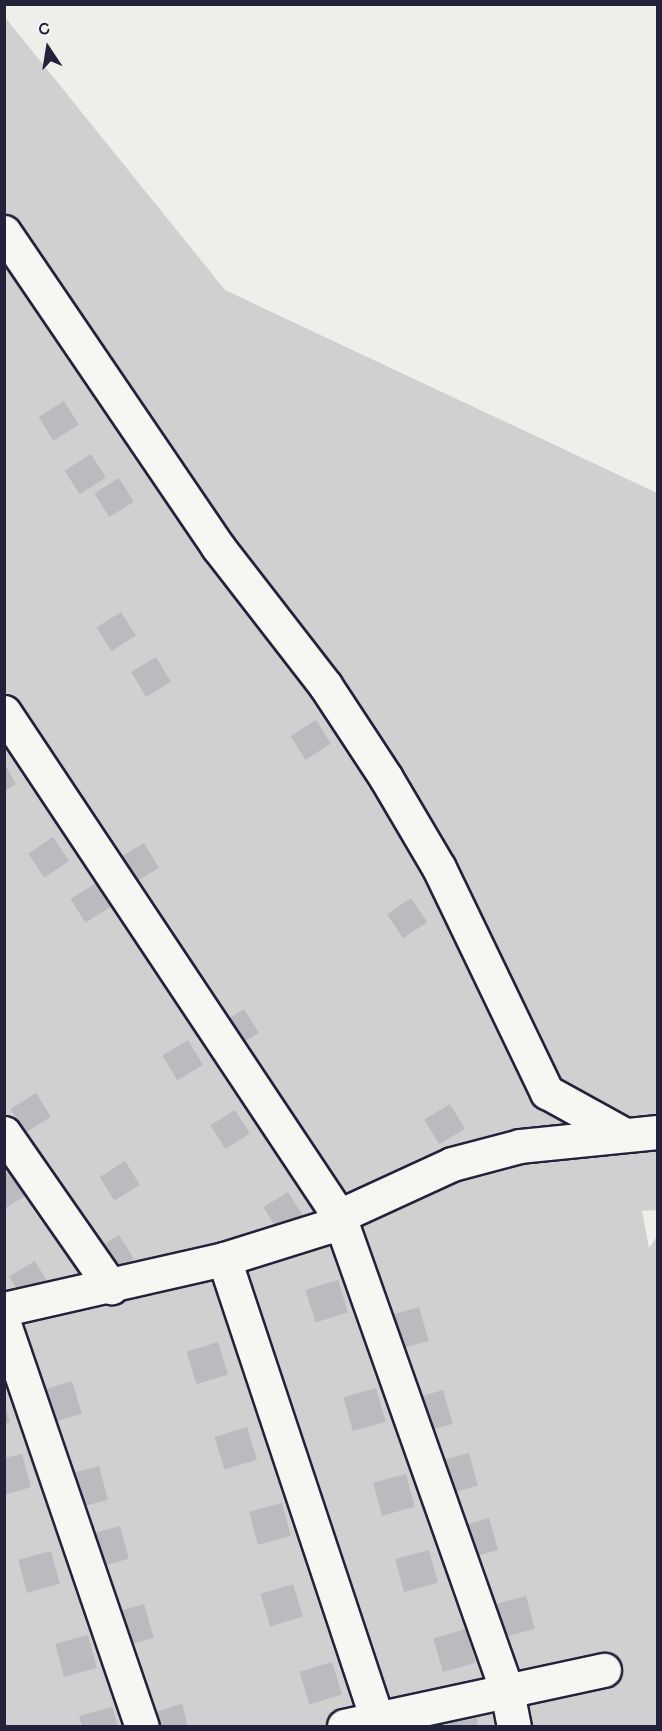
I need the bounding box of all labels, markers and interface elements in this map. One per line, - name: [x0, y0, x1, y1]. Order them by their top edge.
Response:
- north arrow: [18, 18, 78, 78]
- text: С: [37, 19, 52, 40]

